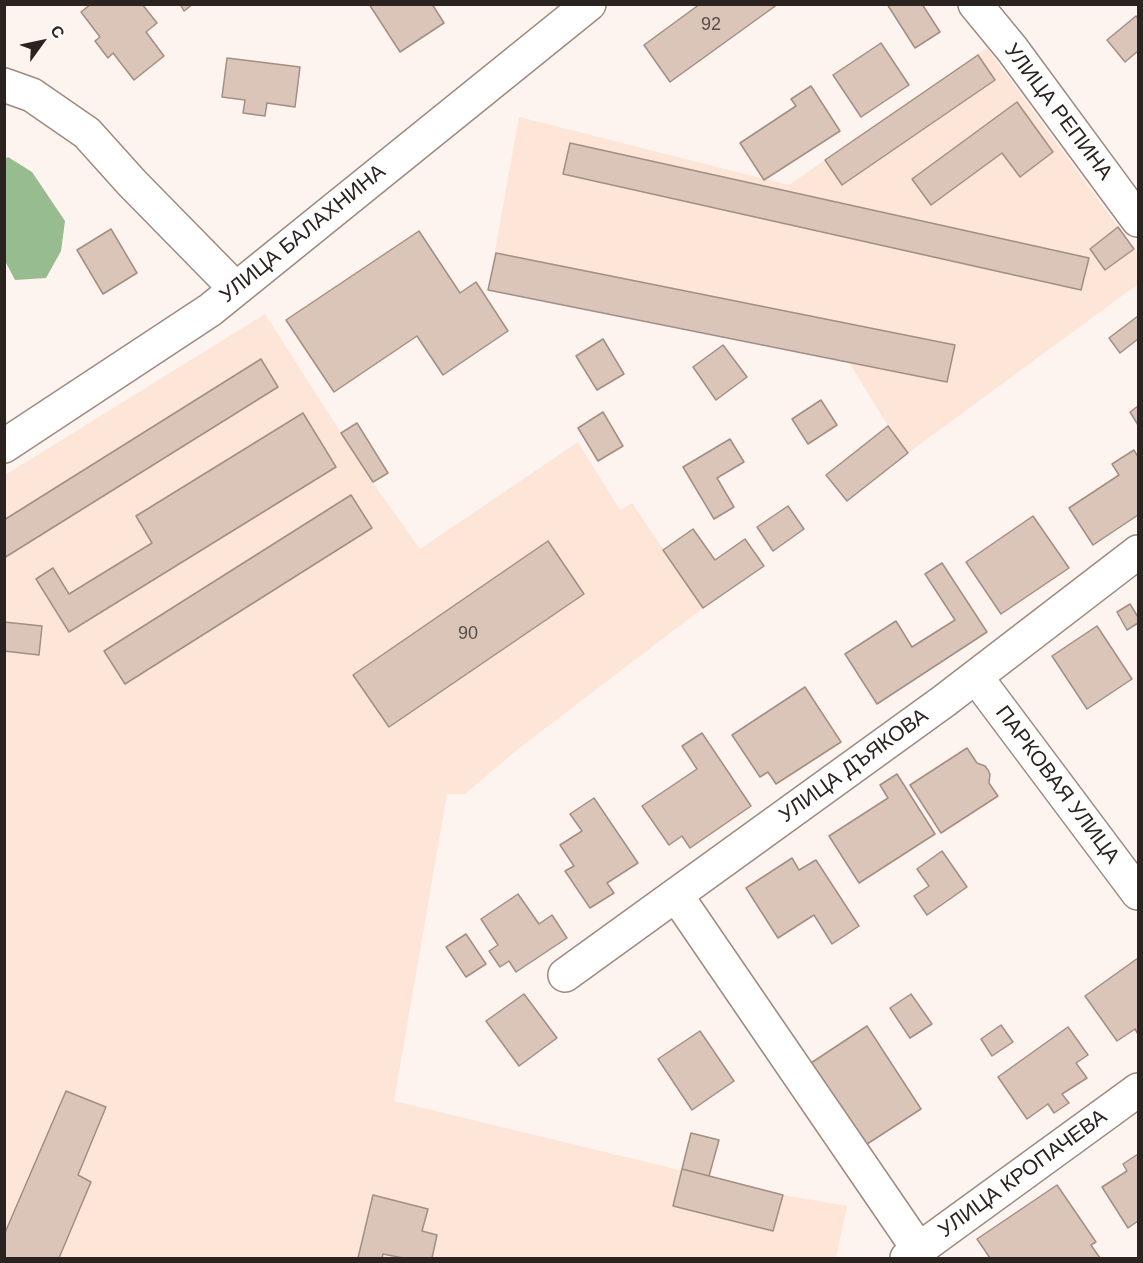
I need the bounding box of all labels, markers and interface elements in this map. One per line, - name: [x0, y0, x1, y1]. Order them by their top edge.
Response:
- north arrow: [12, 12, 72, 72]
- house number: 92: [701, 14, 721, 36]
- text: С: [47, 22, 68, 41]
- street label: УЛИЦА РЕПИНА: [999, 39, 1117, 185]
- street label: УЛИЦА БАЛАХНИНА: [215, 159, 391, 309]
- house number: 90: [458, 623, 478, 645]
- street label: ПАРКОВАЯ УЛИЦА: [990, 701, 1124, 869]
- street label: УЛИЦА ДЪЯКОВА: [775, 704, 933, 828]
- street label: УЛИЦА КРОПАЧЕВА: [934, 1105, 1112, 1243]

